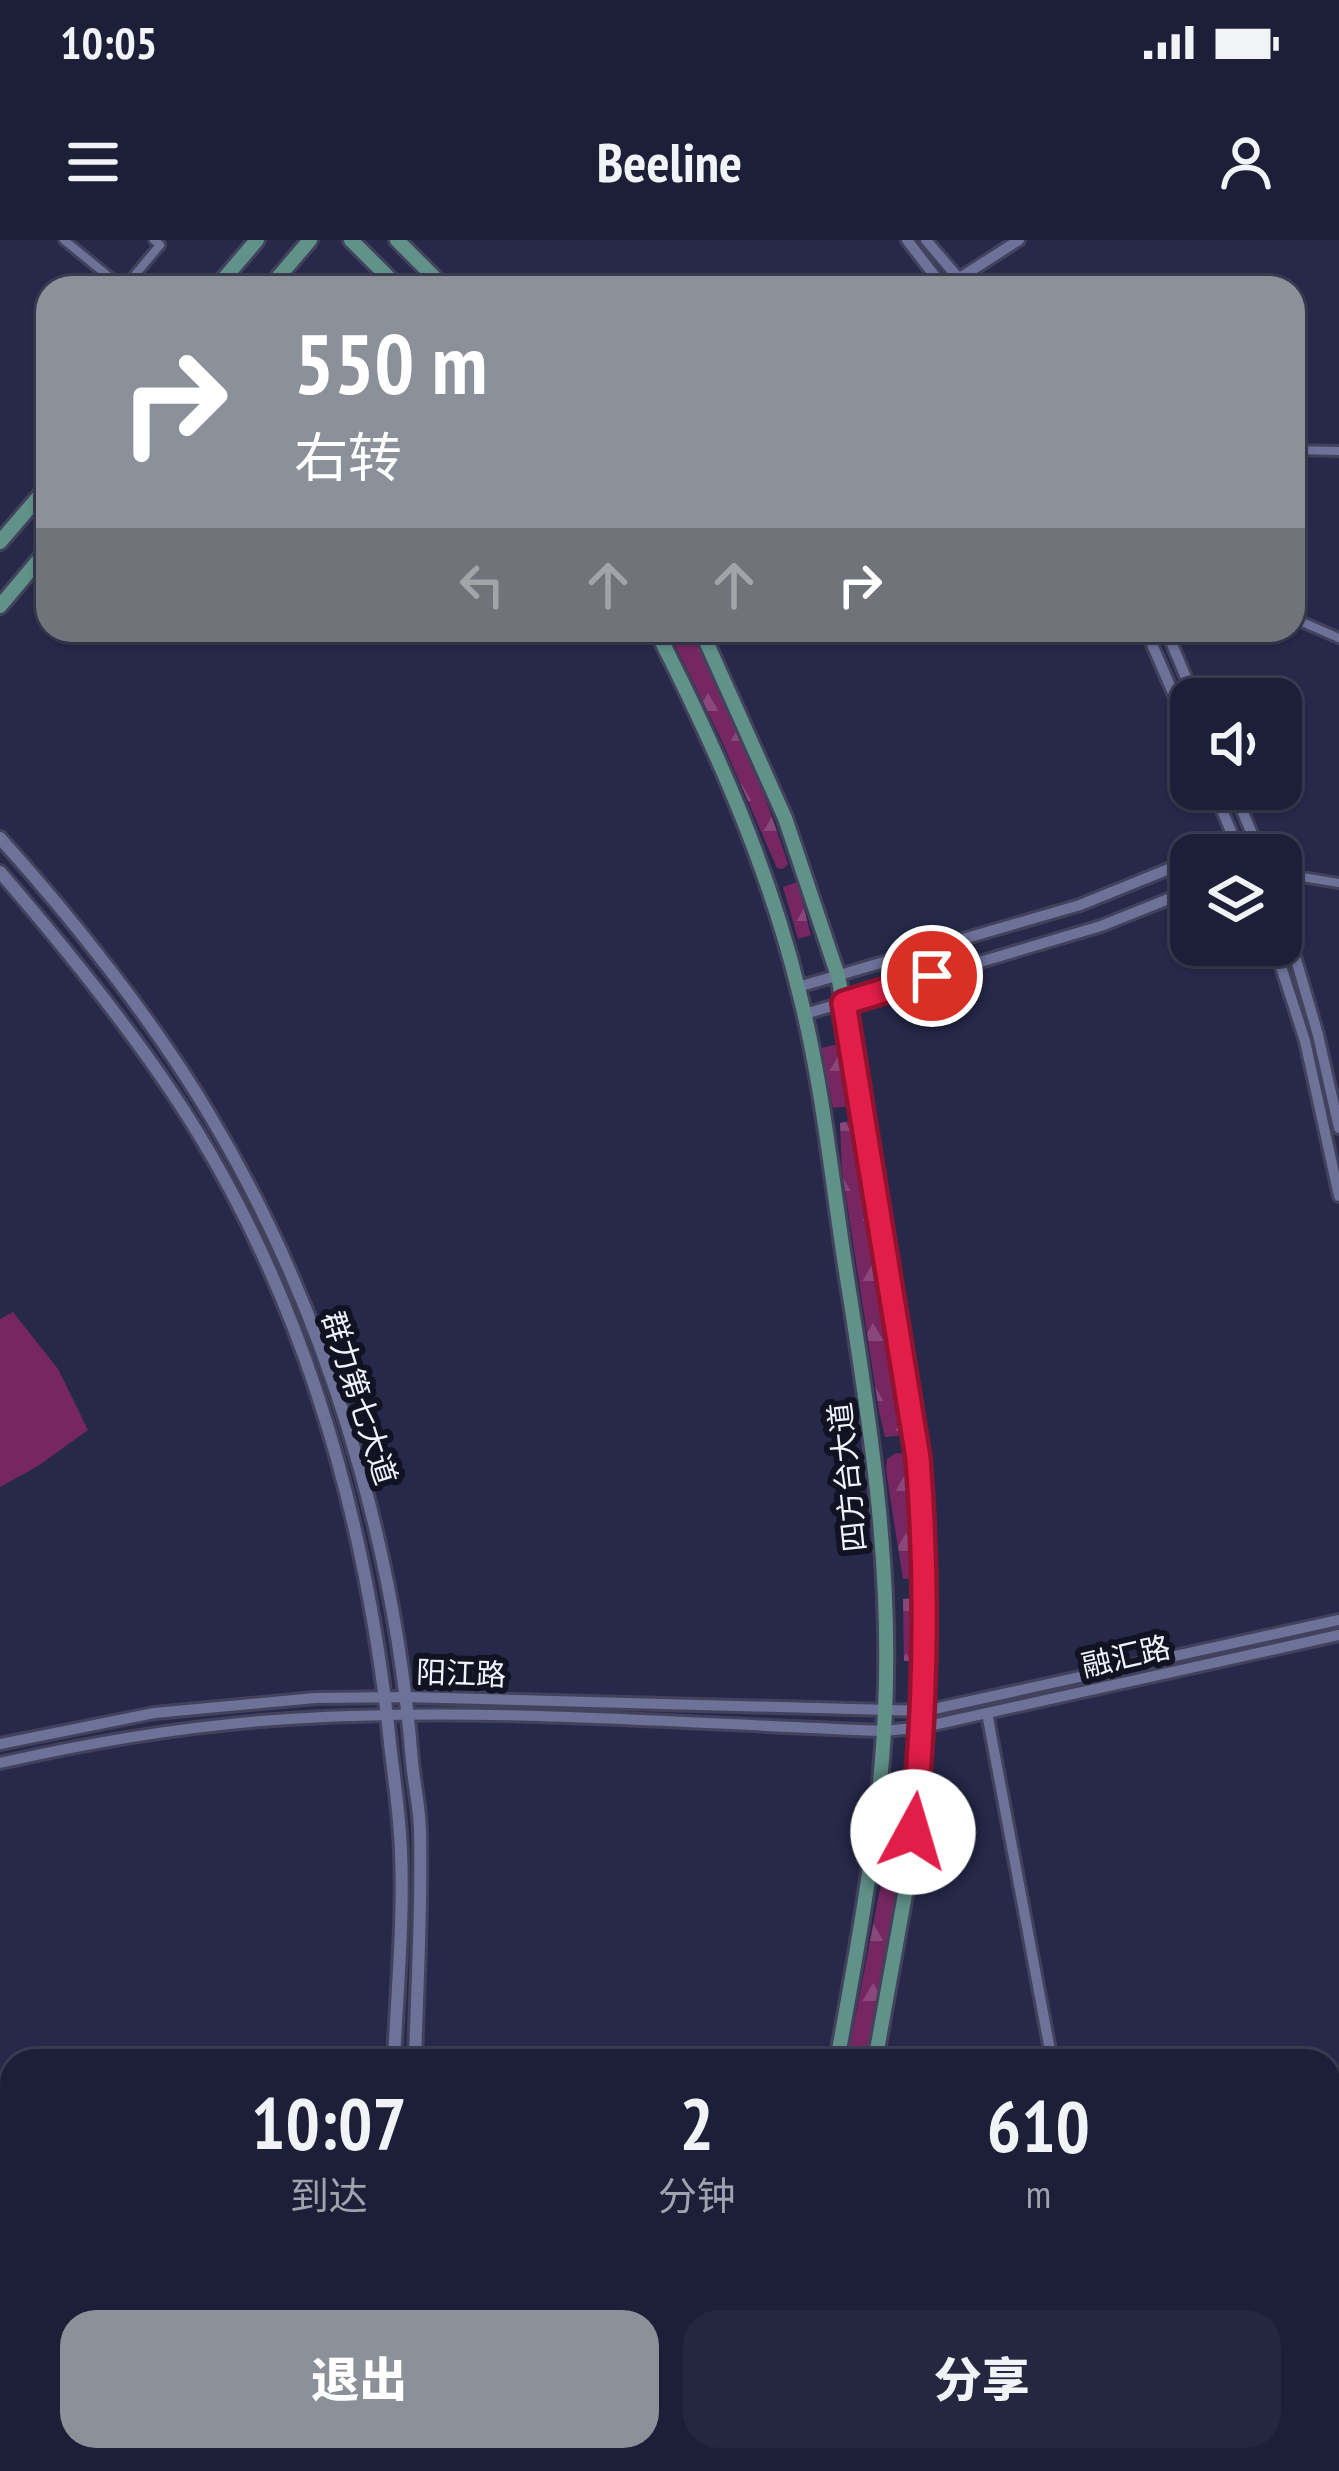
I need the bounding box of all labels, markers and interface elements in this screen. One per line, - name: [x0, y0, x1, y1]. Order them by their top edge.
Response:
- text: 10:05: [60, 13, 157, 71]
- text: Beeline: [597, 127, 742, 197]
- icon: menu: [60, 129, 126, 195]
- icon: person: [1213, 129, 1279, 195]
- text: 550 m: [294, 308, 487, 417]
- icon: right: [96, 324, 252, 480]
- text: 右转: [294, 422, 402, 492]
- icon: left: [449, 552, 515, 618]
- icon: ahead: [575, 552, 641, 618]
- icon: ahead: [701, 552, 767, 618]
- icon: right: [827, 552, 893, 618]
- map controls: [1170, 678, 1302, 966]
- button: sound: [1170, 678, 1302, 810]
- button: layers: [1170, 834, 1302, 966]
- pin: [881, 925, 983, 1027]
- icon: arrive: [899, 943, 965, 1009]
- street label: 群力第七大道: [314, 1306, 407, 1489]
- street label: 四方台大道: [819, 1401, 874, 1554]
- street label: 融汇路: [1077, 1626, 1174, 1685]
- street label: 阳江路: [415, 1651, 507, 1694]
- position arrow: [850, 1769, 976, 1895]
- text: 10:07: [251, 2076, 407, 2169]
- text: 2: [680, 2076, 714, 2169]
- text: 610: [987, 2079, 1090, 2172]
- text: m: [1026, 2168, 1051, 2219]
- text: 到达: [290, 2170, 368, 2221]
- text: 分钟: [658, 2170, 736, 2221]
- button: 退出: [60, 2310, 659, 2448]
- button: 分享: [683, 2310, 1281, 2448]

